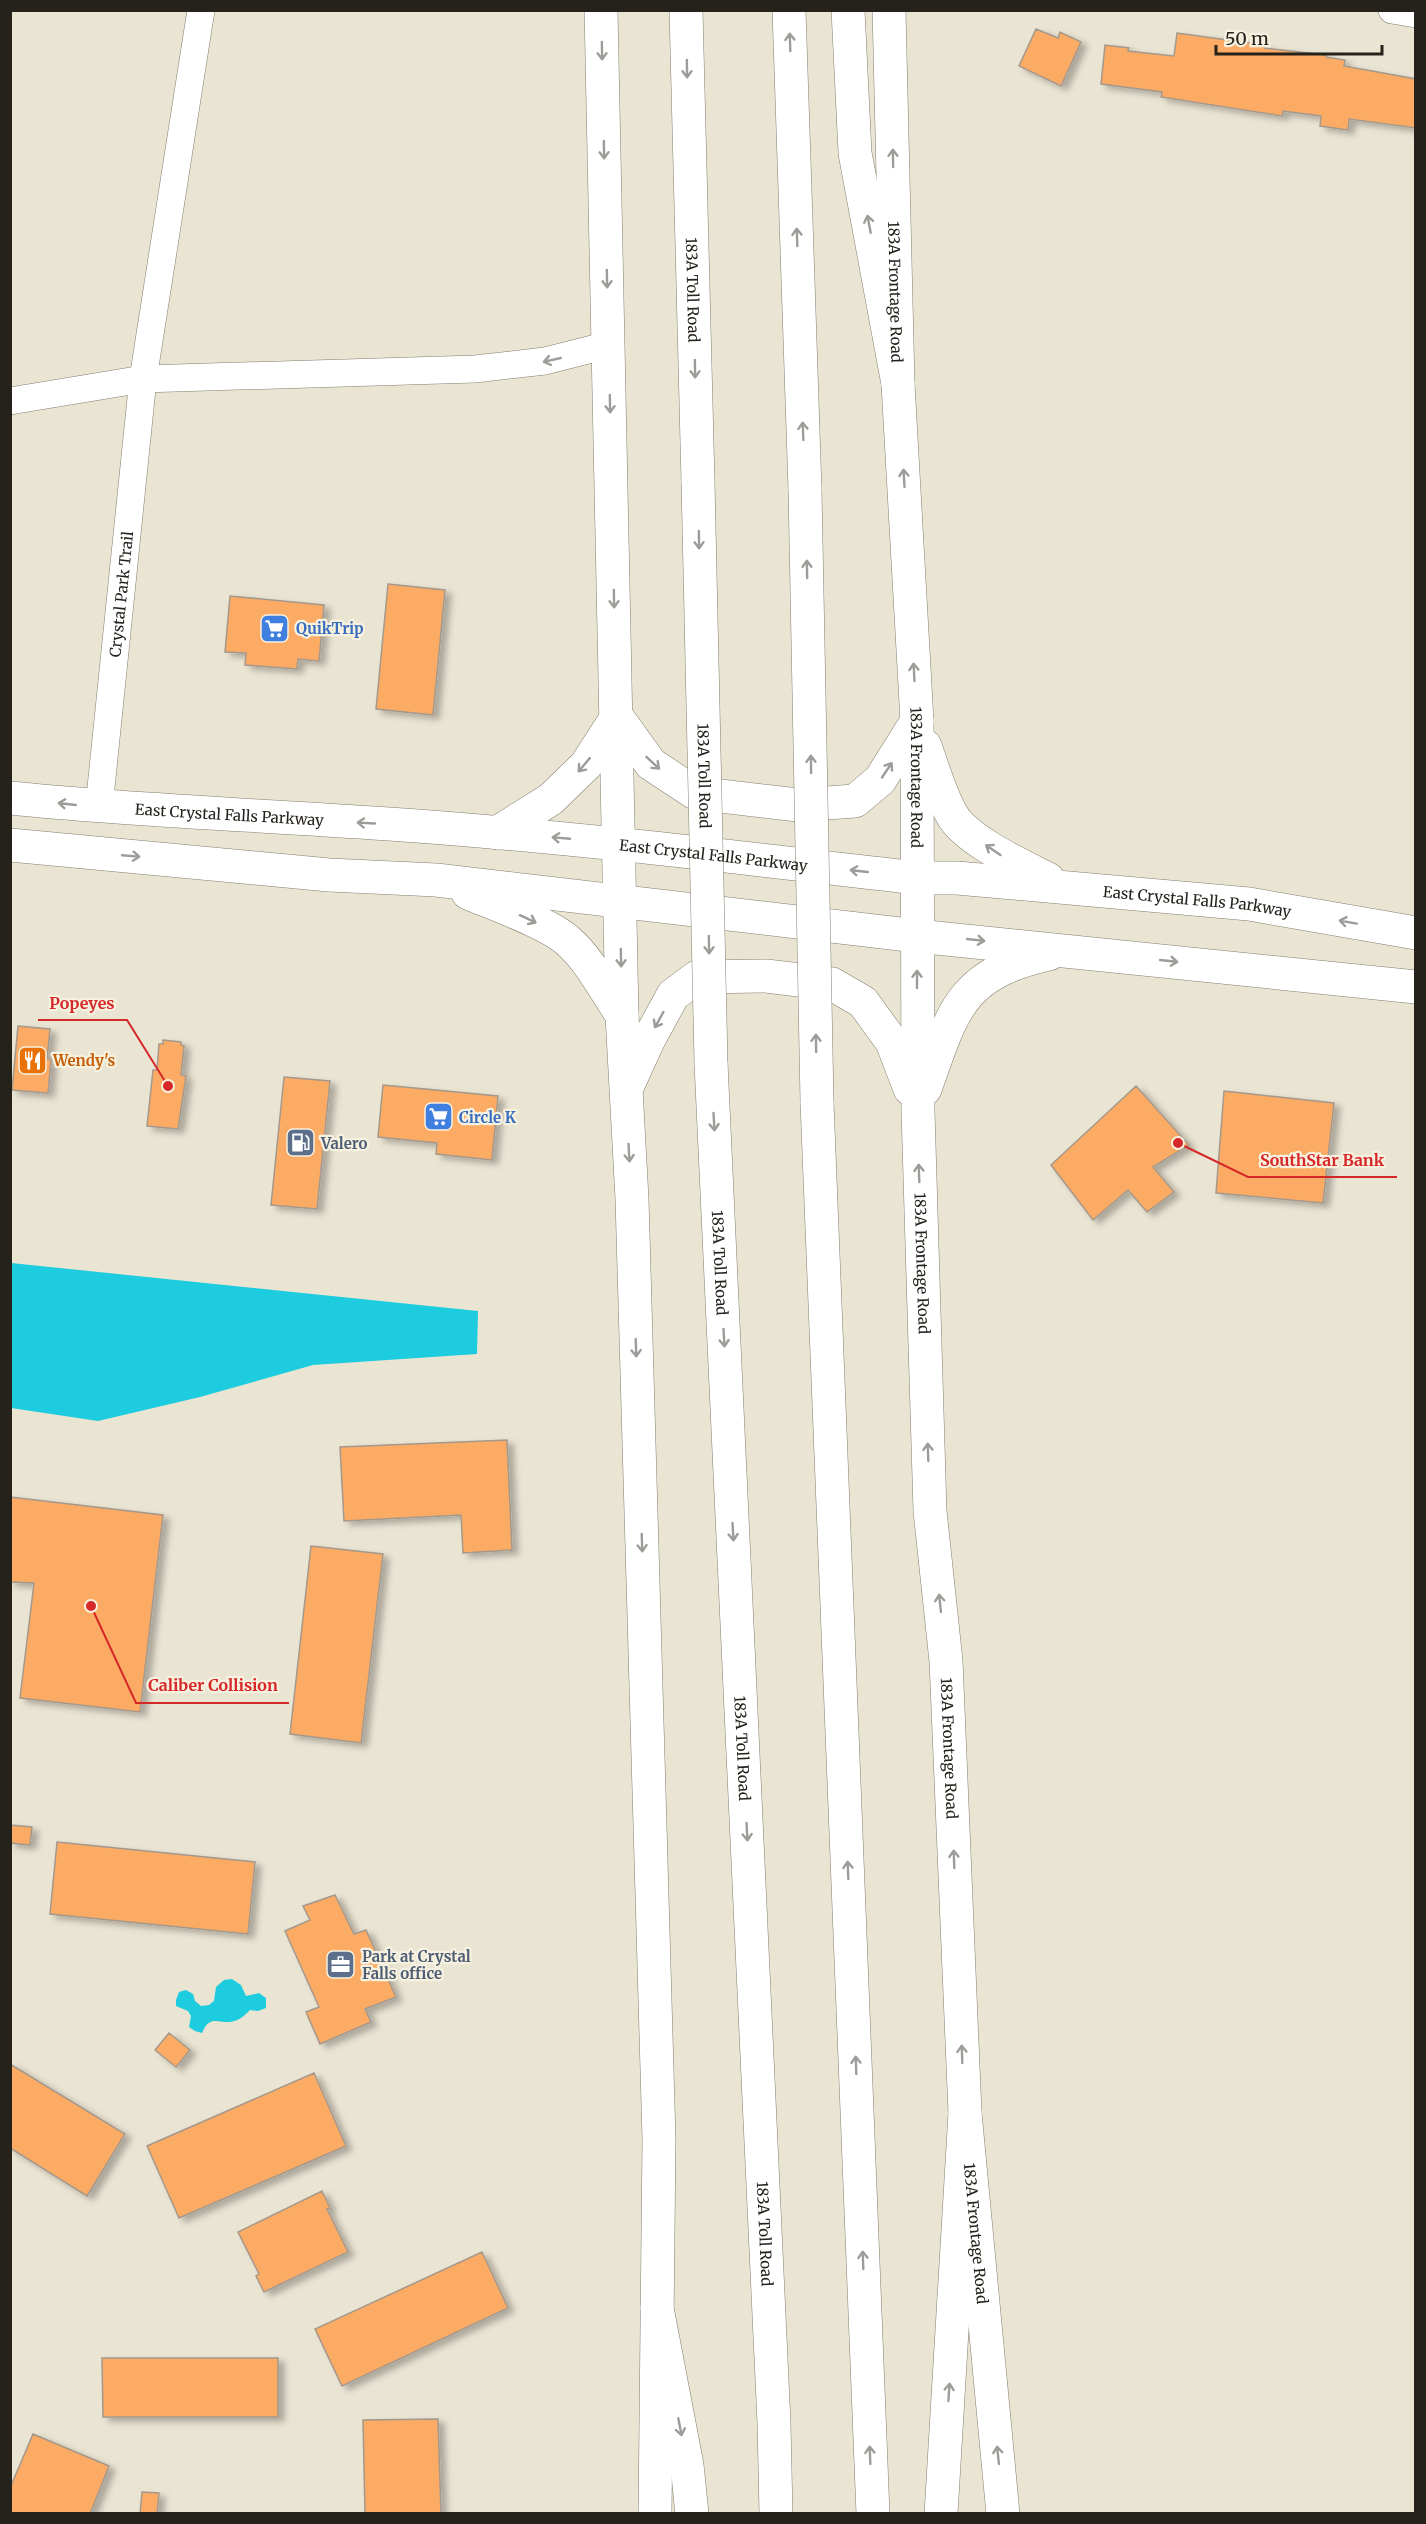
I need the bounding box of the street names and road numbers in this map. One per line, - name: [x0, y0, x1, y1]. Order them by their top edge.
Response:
- street label: 183A Frontage Road: [885, 221, 907, 363]
- street label: 183A Toll Road: [682, 237, 704, 343]
- street label: Crystal Park Trail: [105, 530, 137, 658]
- street label: 183A Frontage Road: [907, 706, 927, 848]
- street label: 183A Toll Road: [694, 723, 715, 829]
- street label: East Crystal Falls Parkway: [134, 799, 325, 829]
- street label: East Crystal Falls Parkway: [618, 835, 809, 875]
- street label: East Crystal Falls Parkway: [1102, 882, 1293, 921]
- street label: 183A Frontage Road: [911, 1192, 934, 1334]
- street label: 183A Toll Road: [708, 1210, 732, 1316]
- street label: 183A Frontage Road: [937, 1677, 962, 1819]
- street label: 183A Toll Road: [731, 1695, 755, 1801]
- street label: 183A Frontage Road: [960, 2162, 993, 2305]
- street label: 183A Toll Road: [753, 2181, 777, 2287]

